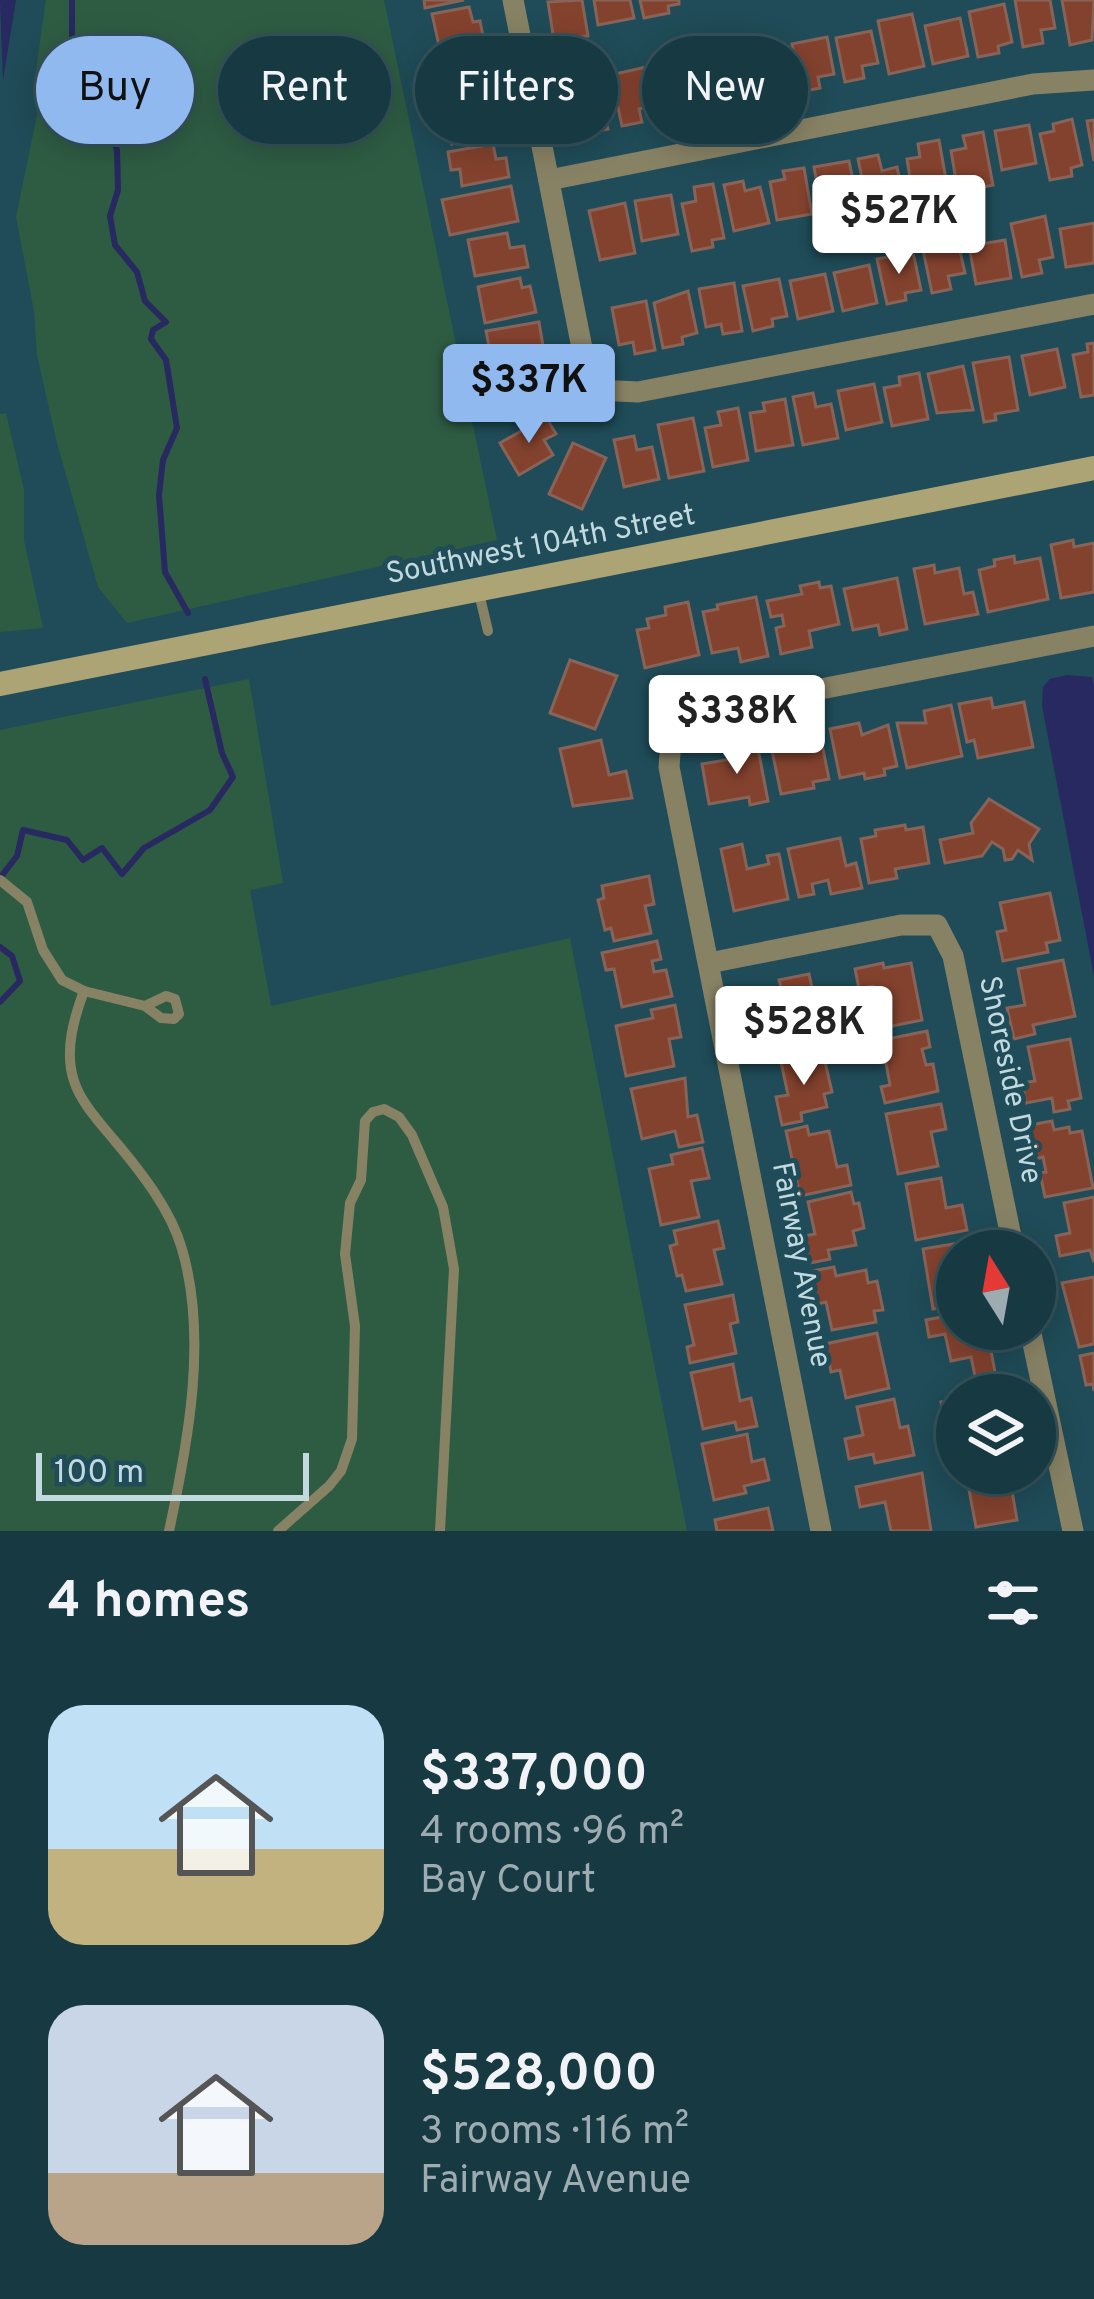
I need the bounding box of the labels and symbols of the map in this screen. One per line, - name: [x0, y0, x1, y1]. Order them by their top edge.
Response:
- pin: $527K: [815, 175, 983, 277]
- pin: $337K: [445, 344, 613, 446]
- street label: Southwest 104th Street: [383, 498, 699, 594]
- pin: $338K: [653, 675, 821, 777]
- street label: Shoreside Drive: [969, 973, 1049, 1187]
- pin: $528K: [720, 986, 888, 1088]
- street label: Fairway Avenue: [762, 1159, 838, 1371]
- north arrow: [936, 1230, 1056, 1350]
- scale bar: [36, 1447, 309, 1500]

